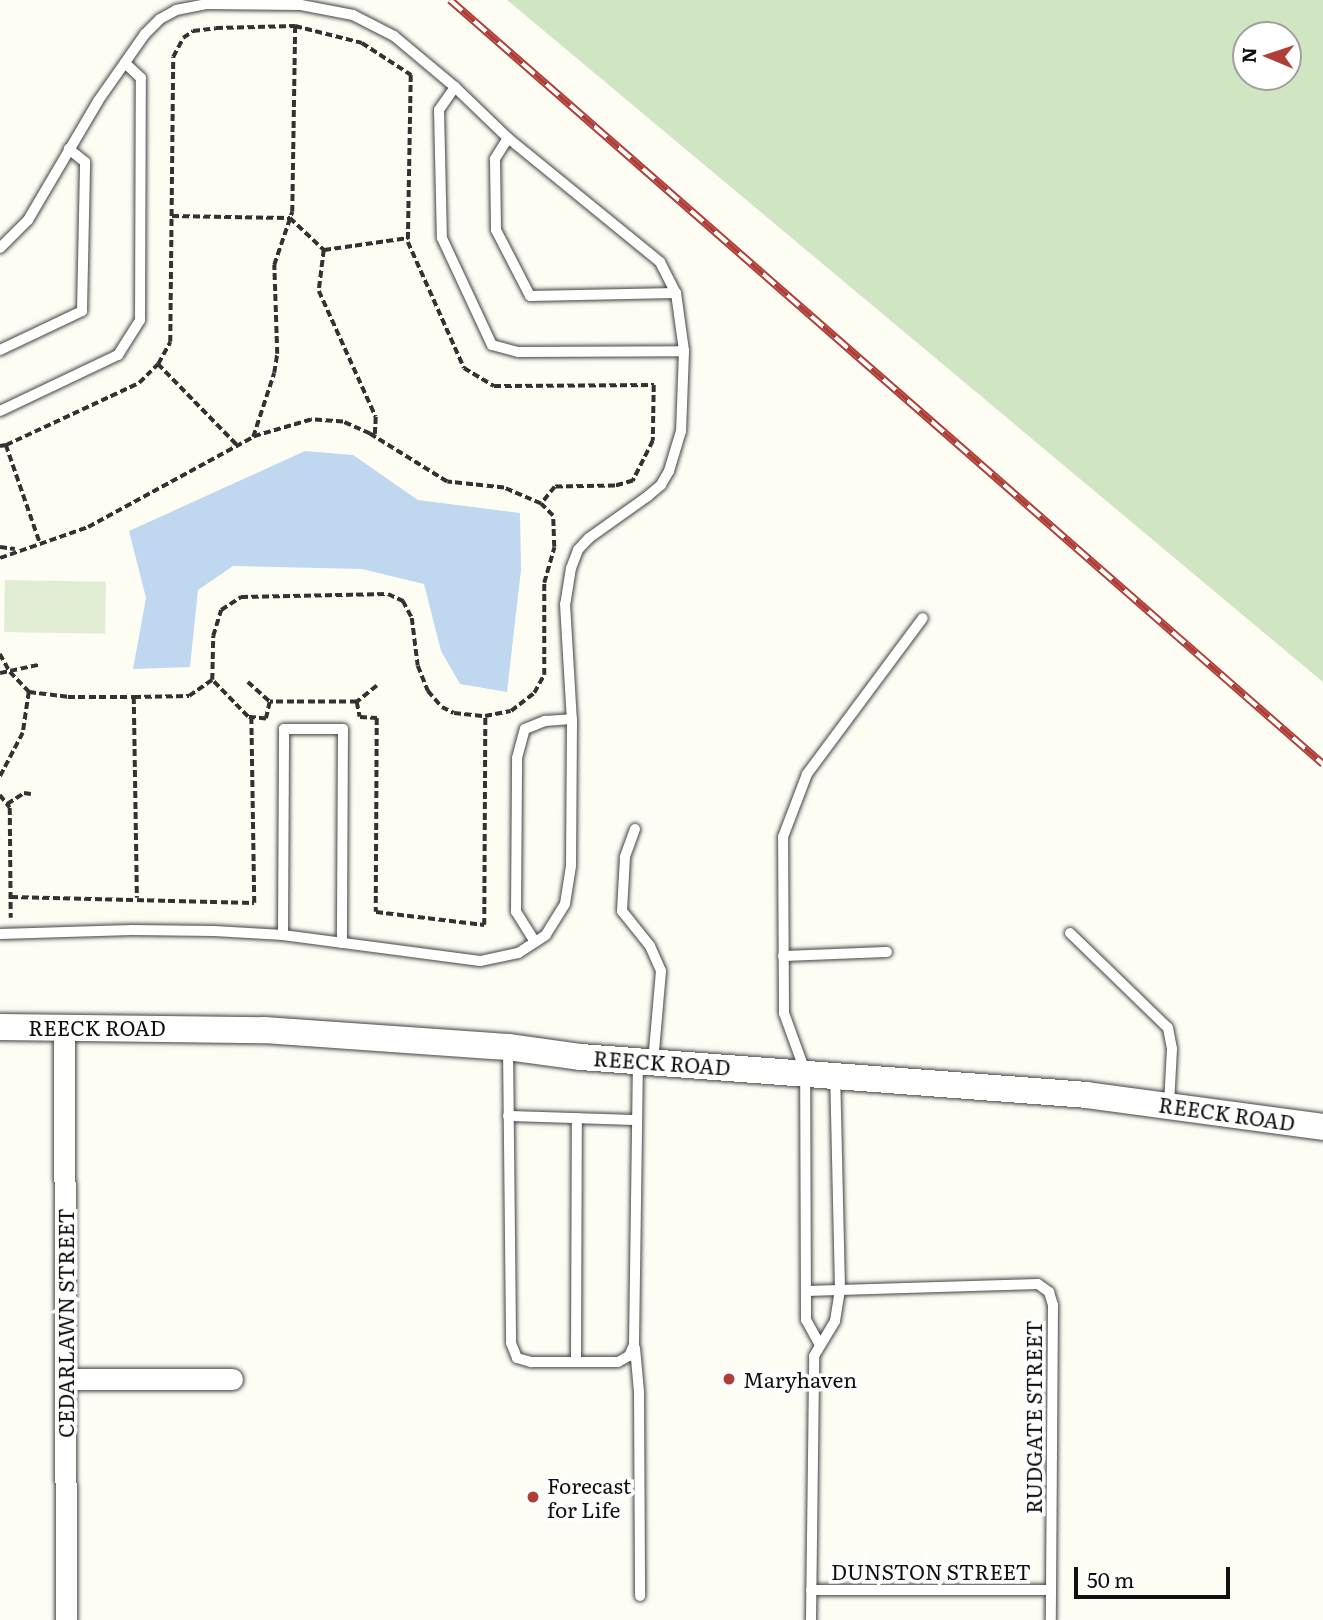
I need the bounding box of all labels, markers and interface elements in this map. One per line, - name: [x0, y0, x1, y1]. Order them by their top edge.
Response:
- north arrow: [1232, 21, 1302, 91]
- text: N: [1234, 47, 1262, 64]
- street label: REECK ROAD: [28, 1014, 166, 1040]
- street label: REECK ROAD: [592, 1045, 732, 1079]
- street label: REECK ROAD: [1157, 1091, 1297, 1135]
- street label: CEDARLAWN STREET: [52, 1208, 78, 1438]
- street label: RUDGATE STREET: [1020, 1320, 1046, 1514]
- place label: Maryhaven: [743, 1366, 857, 1392]
- marker: Maryhaven: [721, 1371, 737, 1387]
- place label: Forecast for Life: [547, 1472, 631, 1522]
- marker: Forecast for Life: [525, 1489, 541, 1505]
- scale bar: [1078, 1554, 1234, 1598]
- street label: DUNSTON STREET: [831, 1558, 1031, 1584]
- text: 50 m: [1087, 1563, 1134, 1594]

